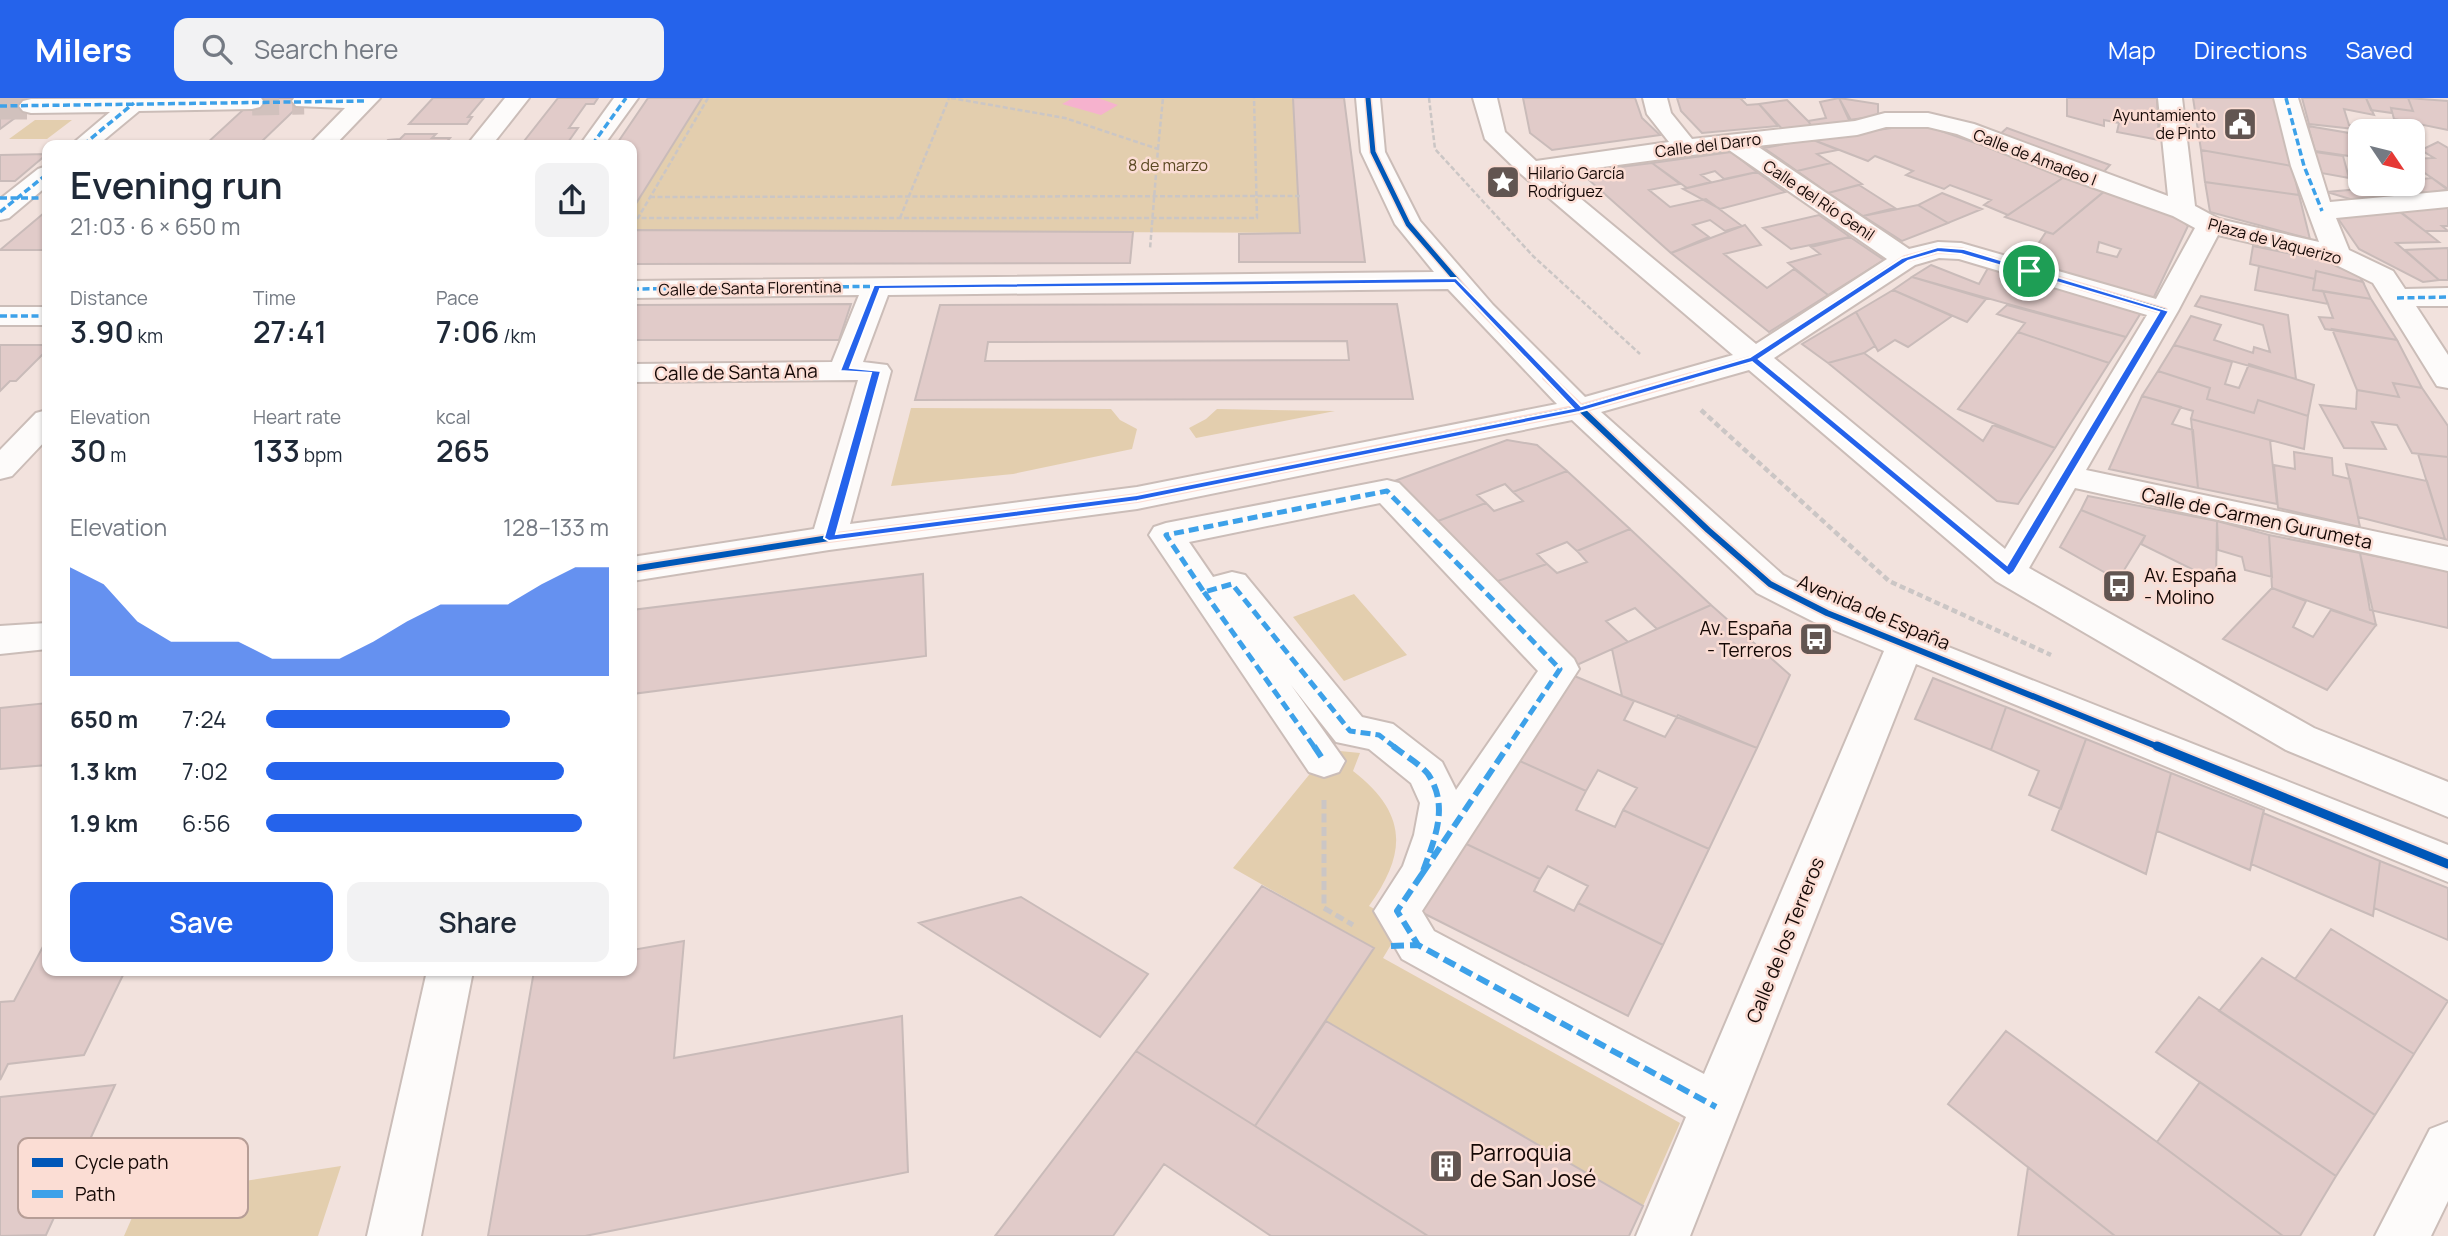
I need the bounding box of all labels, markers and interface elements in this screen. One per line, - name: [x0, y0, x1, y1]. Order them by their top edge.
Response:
- search box: [174, 18, 664, 81]
- text: Milers: [35, 27, 132, 72]
- icon: search: [198, 30, 236, 68]
- text: Search here: [254, 31, 399, 67]
- text: Map: [2108, 33, 2156, 66]
- text: Directions: [2194, 33, 2307, 66]
- text: Saved: [2345, 33, 2413, 66]
- place label: Ayuntamiento de Pinto: [2112, 104, 2216, 144]
- public building icon: Ayuntamiento de Pinto: [2221, 105, 2259, 143]
- north arrow: [2348, 119, 2426, 196]
- map controls: [2348, 119, 2425, 196]
- street label: Calle de Amadeo I: [1970, 123, 2100, 191]
- street label: Calle del Darro: [1654, 128, 1762, 162]
- park label: 8 de marzo: [1128, 154, 1208, 176]
- street label: Calle del Río Genil: [1759, 155, 1879, 245]
- text: Evening run: [70, 158, 283, 210]
- place label: Hilario García Rodríguez: [1528, 162, 1625, 202]
- button: share: [535, 163, 609, 237]
- place icon: Hilario García Rodríguez: [1484, 163, 1522, 201]
- text: 21:03 · 6 × 650 m: [70, 210, 241, 242]
- street label: Plaza de Vaquerizo: [2206, 213, 2344, 269]
- pin: [1999, 241, 2059, 301]
- icon: arrive: [2010, 252, 2048, 290]
- street label: Calle de Santa Florentina: [658, 275, 842, 301]
- text: Distance: [70, 285, 148, 311]
- text: Time: [253, 285, 296, 311]
- text: Pace: [436, 285, 479, 311]
- text: 3.90: [70, 311, 134, 352]
- text: 27:41: [253, 311, 327, 352]
- text: 7:06: [436, 311, 499, 352]
- text: km: [134, 323, 163, 349]
- text: /km: [499, 323, 536, 349]
- street label: Calle de Santa Ana: [654, 358, 818, 386]
- text: Elevation: [70, 404, 150, 430]
- text: Heart rate: [253, 404, 341, 430]
- text: kcal: [436, 404, 471, 430]
- text: 30: [70, 430, 106, 471]
- text: 133: [253, 430, 300, 471]
- text: 265: [436, 430, 490, 471]
- text: m: [106, 442, 126, 468]
- text: bpm: [300, 442, 342, 468]
- street label: Calle de Carmen Gurumeta: [2139, 481, 2375, 555]
- text: Elevation: [70, 511, 167, 543]
- text: 128–133 m: [503, 511, 609, 543]
- place label: Av. España - Molino: [2144, 562, 2236, 610]
- bus stop icon: Av. España - Molino: [2100, 567, 2138, 605]
- street label: Avenida de España: [1794, 568, 1954, 656]
- place label: Av. España - Terreros: [1700, 615, 1792, 663]
- bus stop icon: Av. España - Terreros: [1797, 620, 1835, 658]
- text: 650 m: [70, 703, 138, 735]
- text: 7:24: [182, 703, 227, 735]
- text: 1.3 km: [70, 755, 137, 787]
- text: 7:02: [182, 755, 228, 787]
- text: 1.9 km: [70, 807, 138, 839]
- text: 6:56: [182, 807, 231, 839]
- street label: Calle de los Terreros: [1740, 853, 1830, 1027]
- button: Save: [70, 882, 333, 962]
- button: Share: [347, 882, 609, 962]
- place label: Parroquia de San José: [1470, 1136, 1597, 1194]
- legend: [18, 1138, 248, 1218]
- building icon: Parroquia de San José: [1427, 1147, 1465, 1185]
- text: Cycle path: [75, 1149, 169, 1175]
- text: Path: [75, 1181, 115, 1207]

